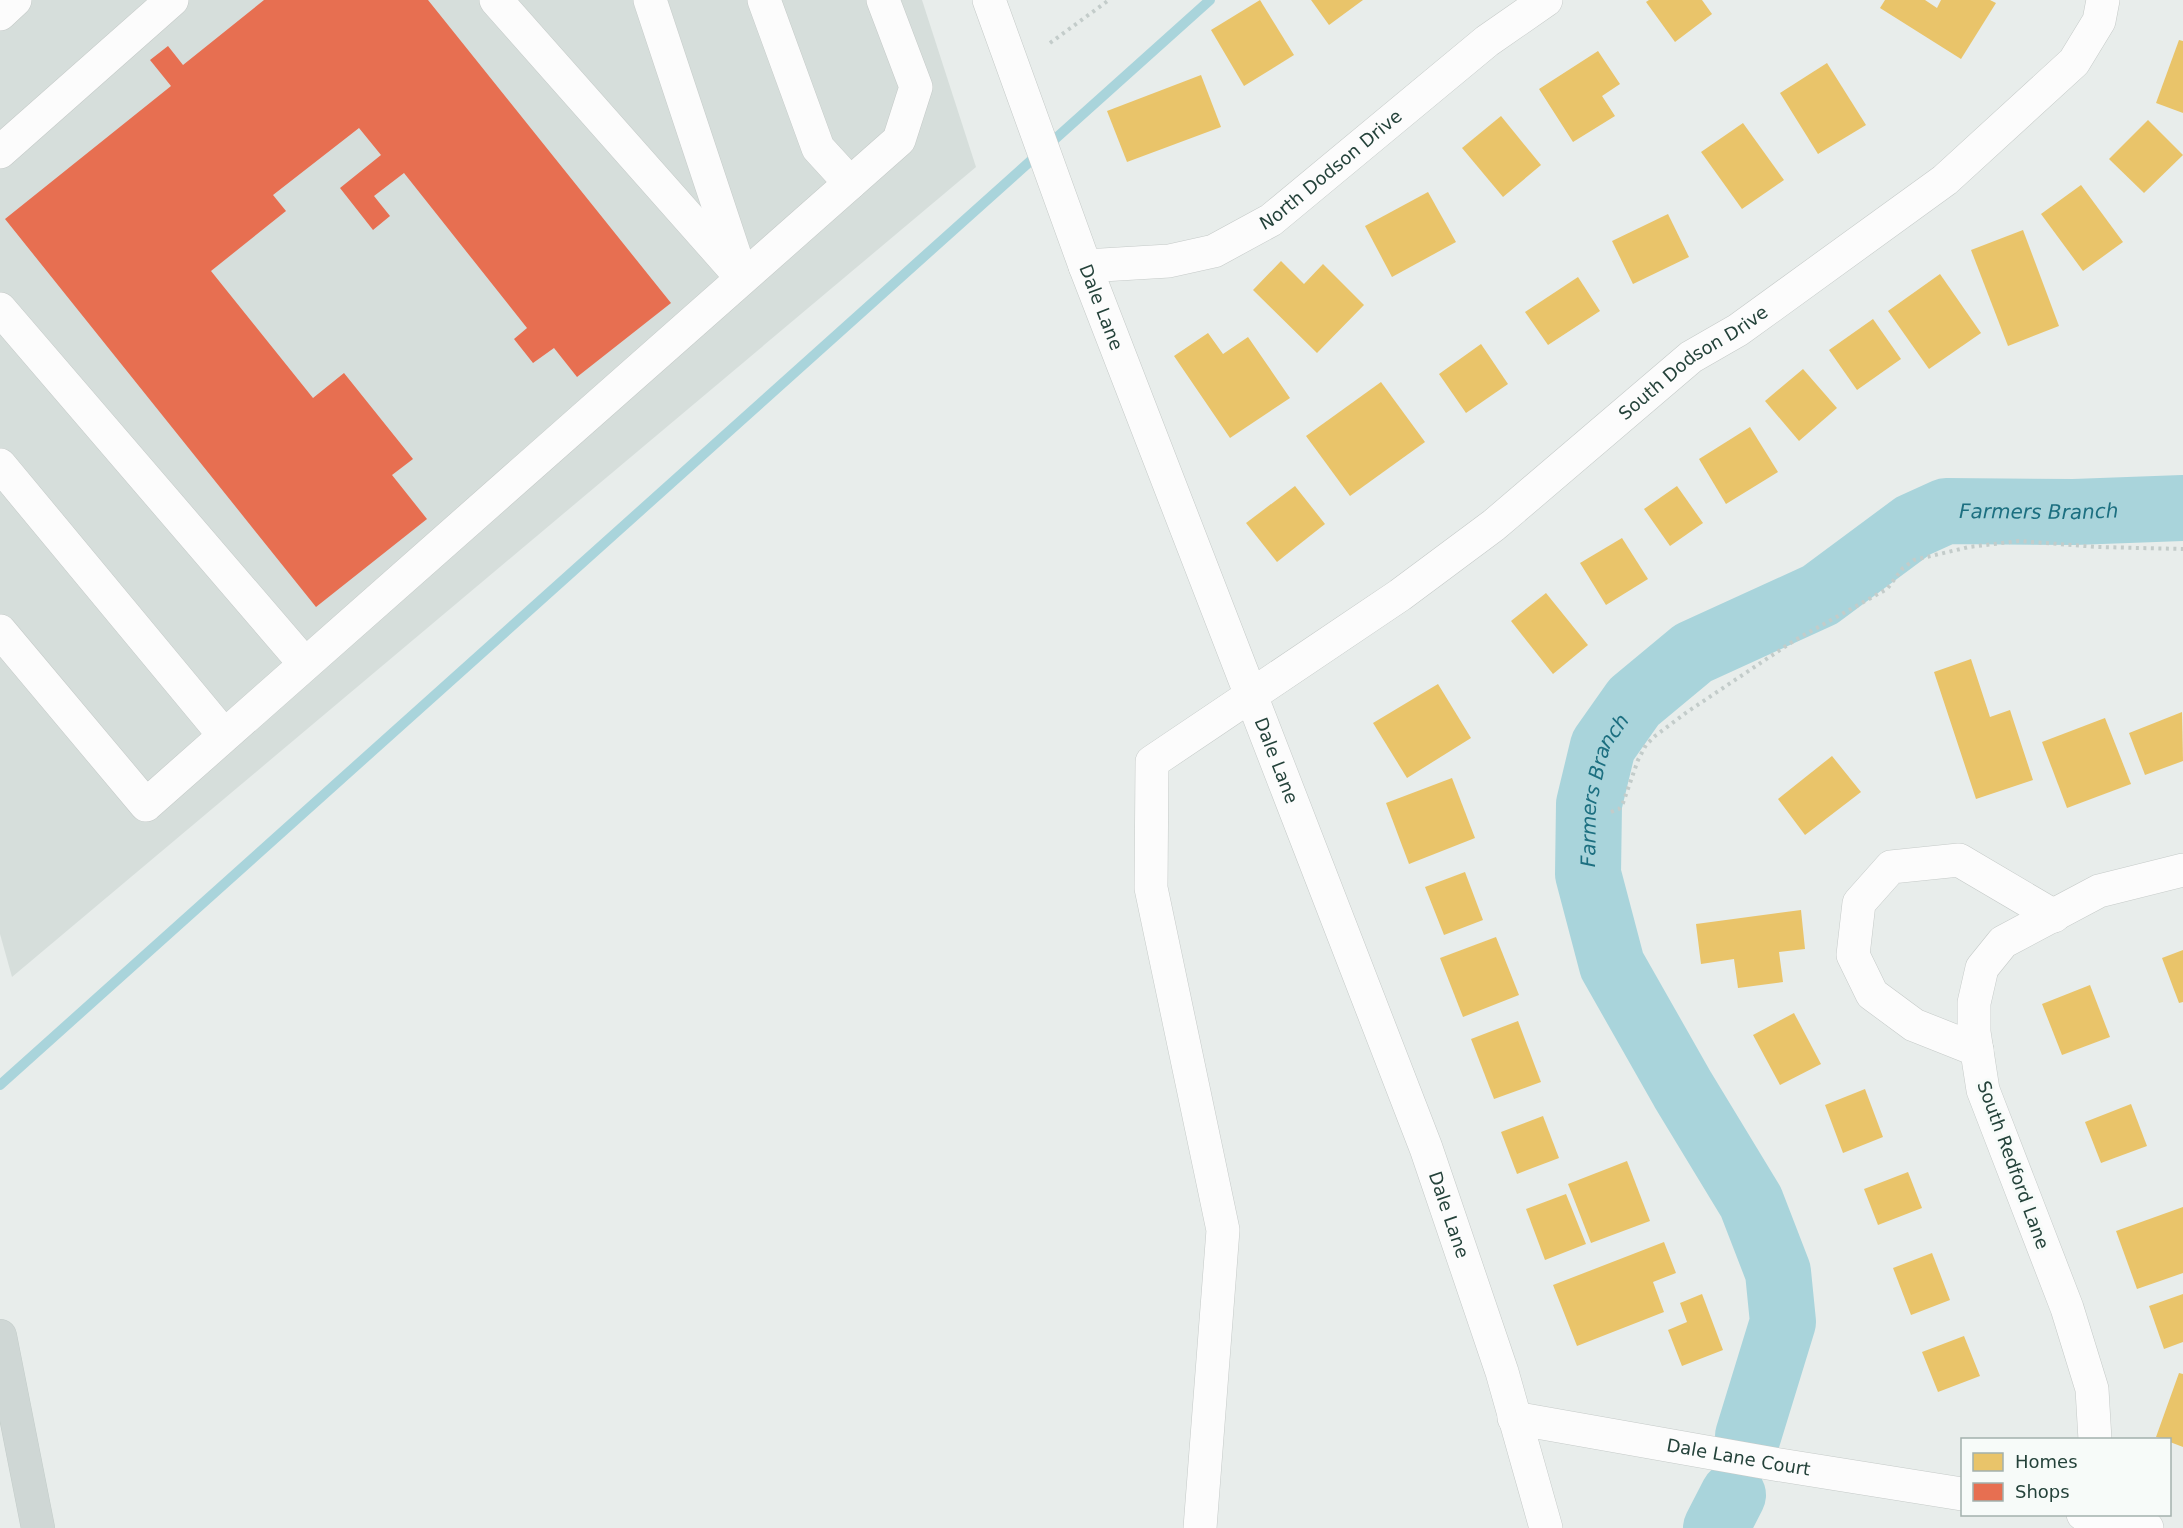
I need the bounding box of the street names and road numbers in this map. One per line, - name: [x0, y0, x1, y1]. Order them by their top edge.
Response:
- street label: North Dodson Drive: [1256, 105, 1406, 234]
- street label: Dale Lane: [1075, 261, 1127, 353]
- street label: South Dodson Drive: [1614, 301, 1772, 424]
- street label: Dale Lane: [1251, 714, 1303, 806]
- street label: South Redford Lane: [1973, 1078, 2054, 1252]
- street label: Dale Lane: [1425, 1169, 1474, 1261]
- street label: Dale Lane Court: [1665, 1434, 1812, 1480]

